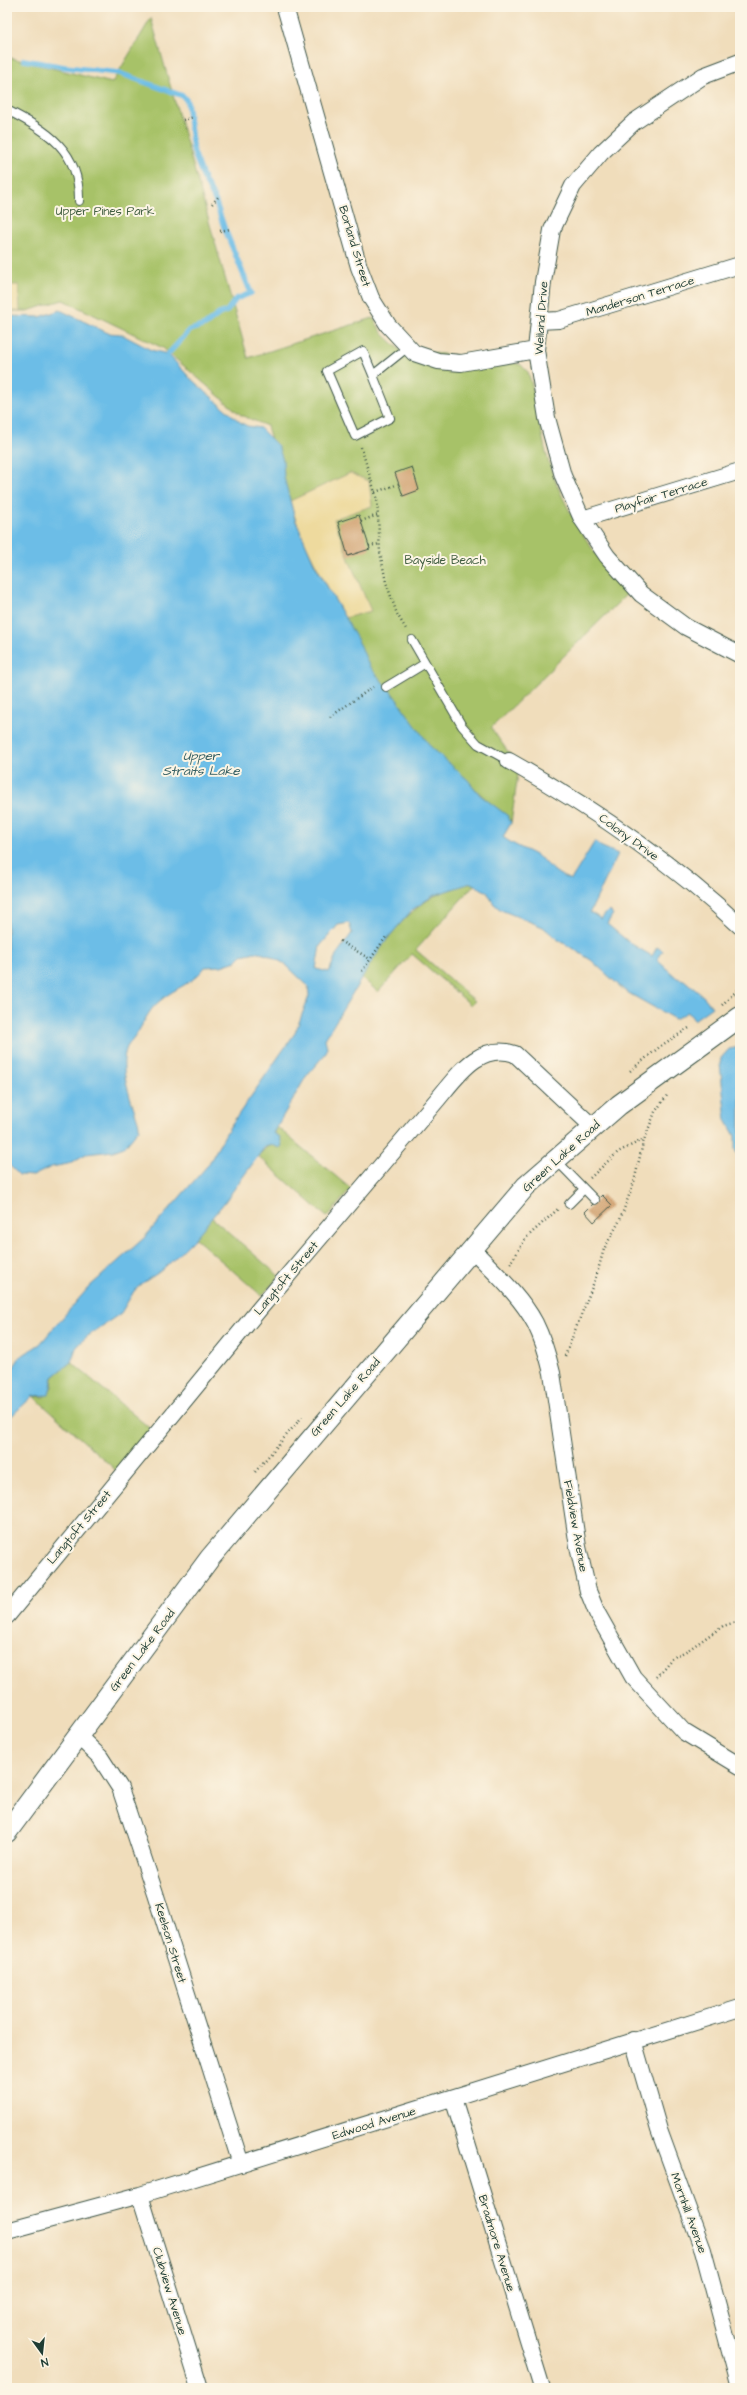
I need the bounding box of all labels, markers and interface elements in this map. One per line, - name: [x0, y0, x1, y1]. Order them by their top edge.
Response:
- park label: Upper Pines Park: [56, 203, 155, 220]
- street label: Borland Street: [334, 204, 375, 289]
- street label: Manderson Terrace: [584, 272, 697, 321]
- street label: Welland Drive: [530, 280, 553, 355]
- street label: Playfair Terrace: [613, 473, 710, 519]
- park label: Bayside Beach: [404, 552, 486, 570]
- water label: Upper Straits Lake: [163, 747, 240, 780]
- street label: Colony Drive: [595, 810, 663, 866]
- street label: Green Lake Road: [519, 1117, 604, 1196]
- street label: Langtoft Street: [250, 1238, 323, 1320]
- street label: Green Lake Road: [306, 1354, 384, 1440]
- street label: Fieldview Avenue: [559, 1479, 592, 1574]
- street label: Langtoft Street: [43, 1487, 116, 1569]
- street label: Green Lake Road: [106, 1606, 179, 1695]
- street label: Keelson Street: [150, 1901, 191, 1985]
- street label: Edwood Avenue: [330, 2103, 418, 2144]
- street label: Mornhill Avenue: [666, 2171, 711, 2256]
- street label: Bradmore Avenue: [474, 2193, 519, 2294]
- street label: Clubview Avenue: [148, 2245, 191, 2338]
- north arrow: [22, 2333, 62, 2373]
- text: N: [39, 2354, 50, 2370]

